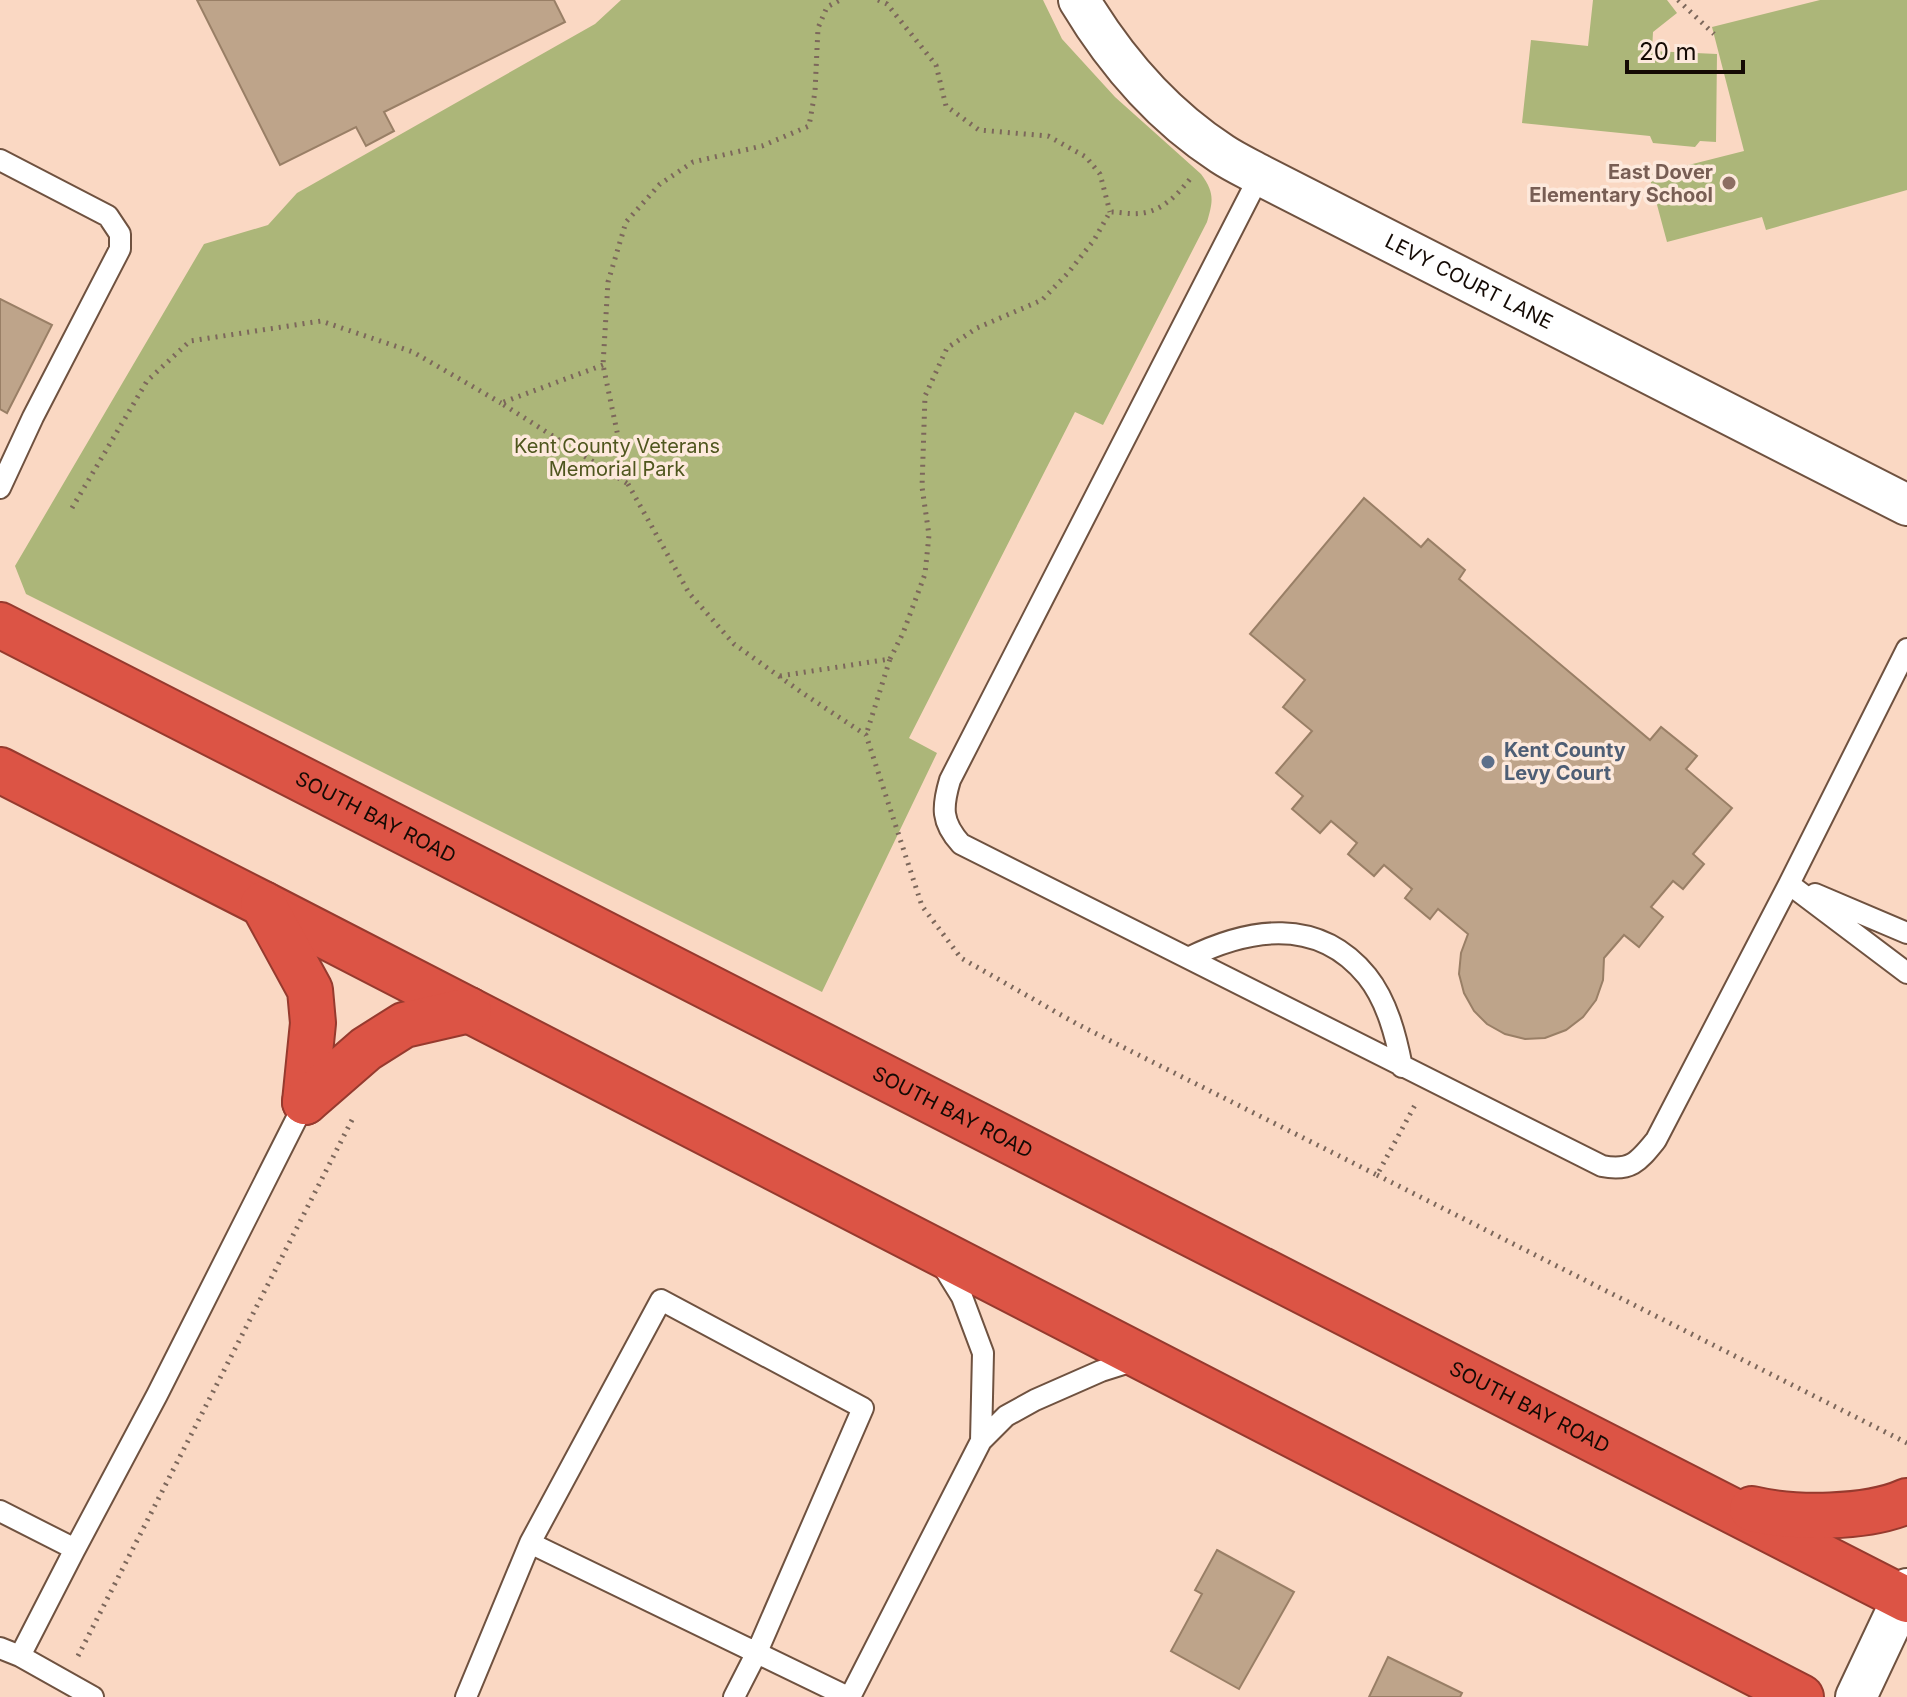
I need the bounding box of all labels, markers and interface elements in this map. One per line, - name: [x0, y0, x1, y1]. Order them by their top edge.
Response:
- scale bar: [1627, 24, 1743, 74]
- text: 20 m: [1639, 37, 1697, 66]
- place label: East Dover Elementary School: [1529, 160, 1713, 207]
- marker: East Dover Elementary School: [1720, 174, 1738, 192]
- street label: LEVY COURT LANE: [1381, 229, 1557, 334]
- park label: Kent County Veterans Memorial Park: [514, 434, 720, 481]
- place label: Kent County Levy Court: [1504, 738, 1626, 785]
- marker: Kent County Levy Court: [1479, 753, 1497, 771]
- street label: SOUTH BAY ROAD: [292, 766, 460, 868]
- street label: SOUTH BAY ROAD: [869, 1061, 1037, 1163]
- street label: SOUTH BAY ROAD: [1445, 1356, 1614, 1458]

